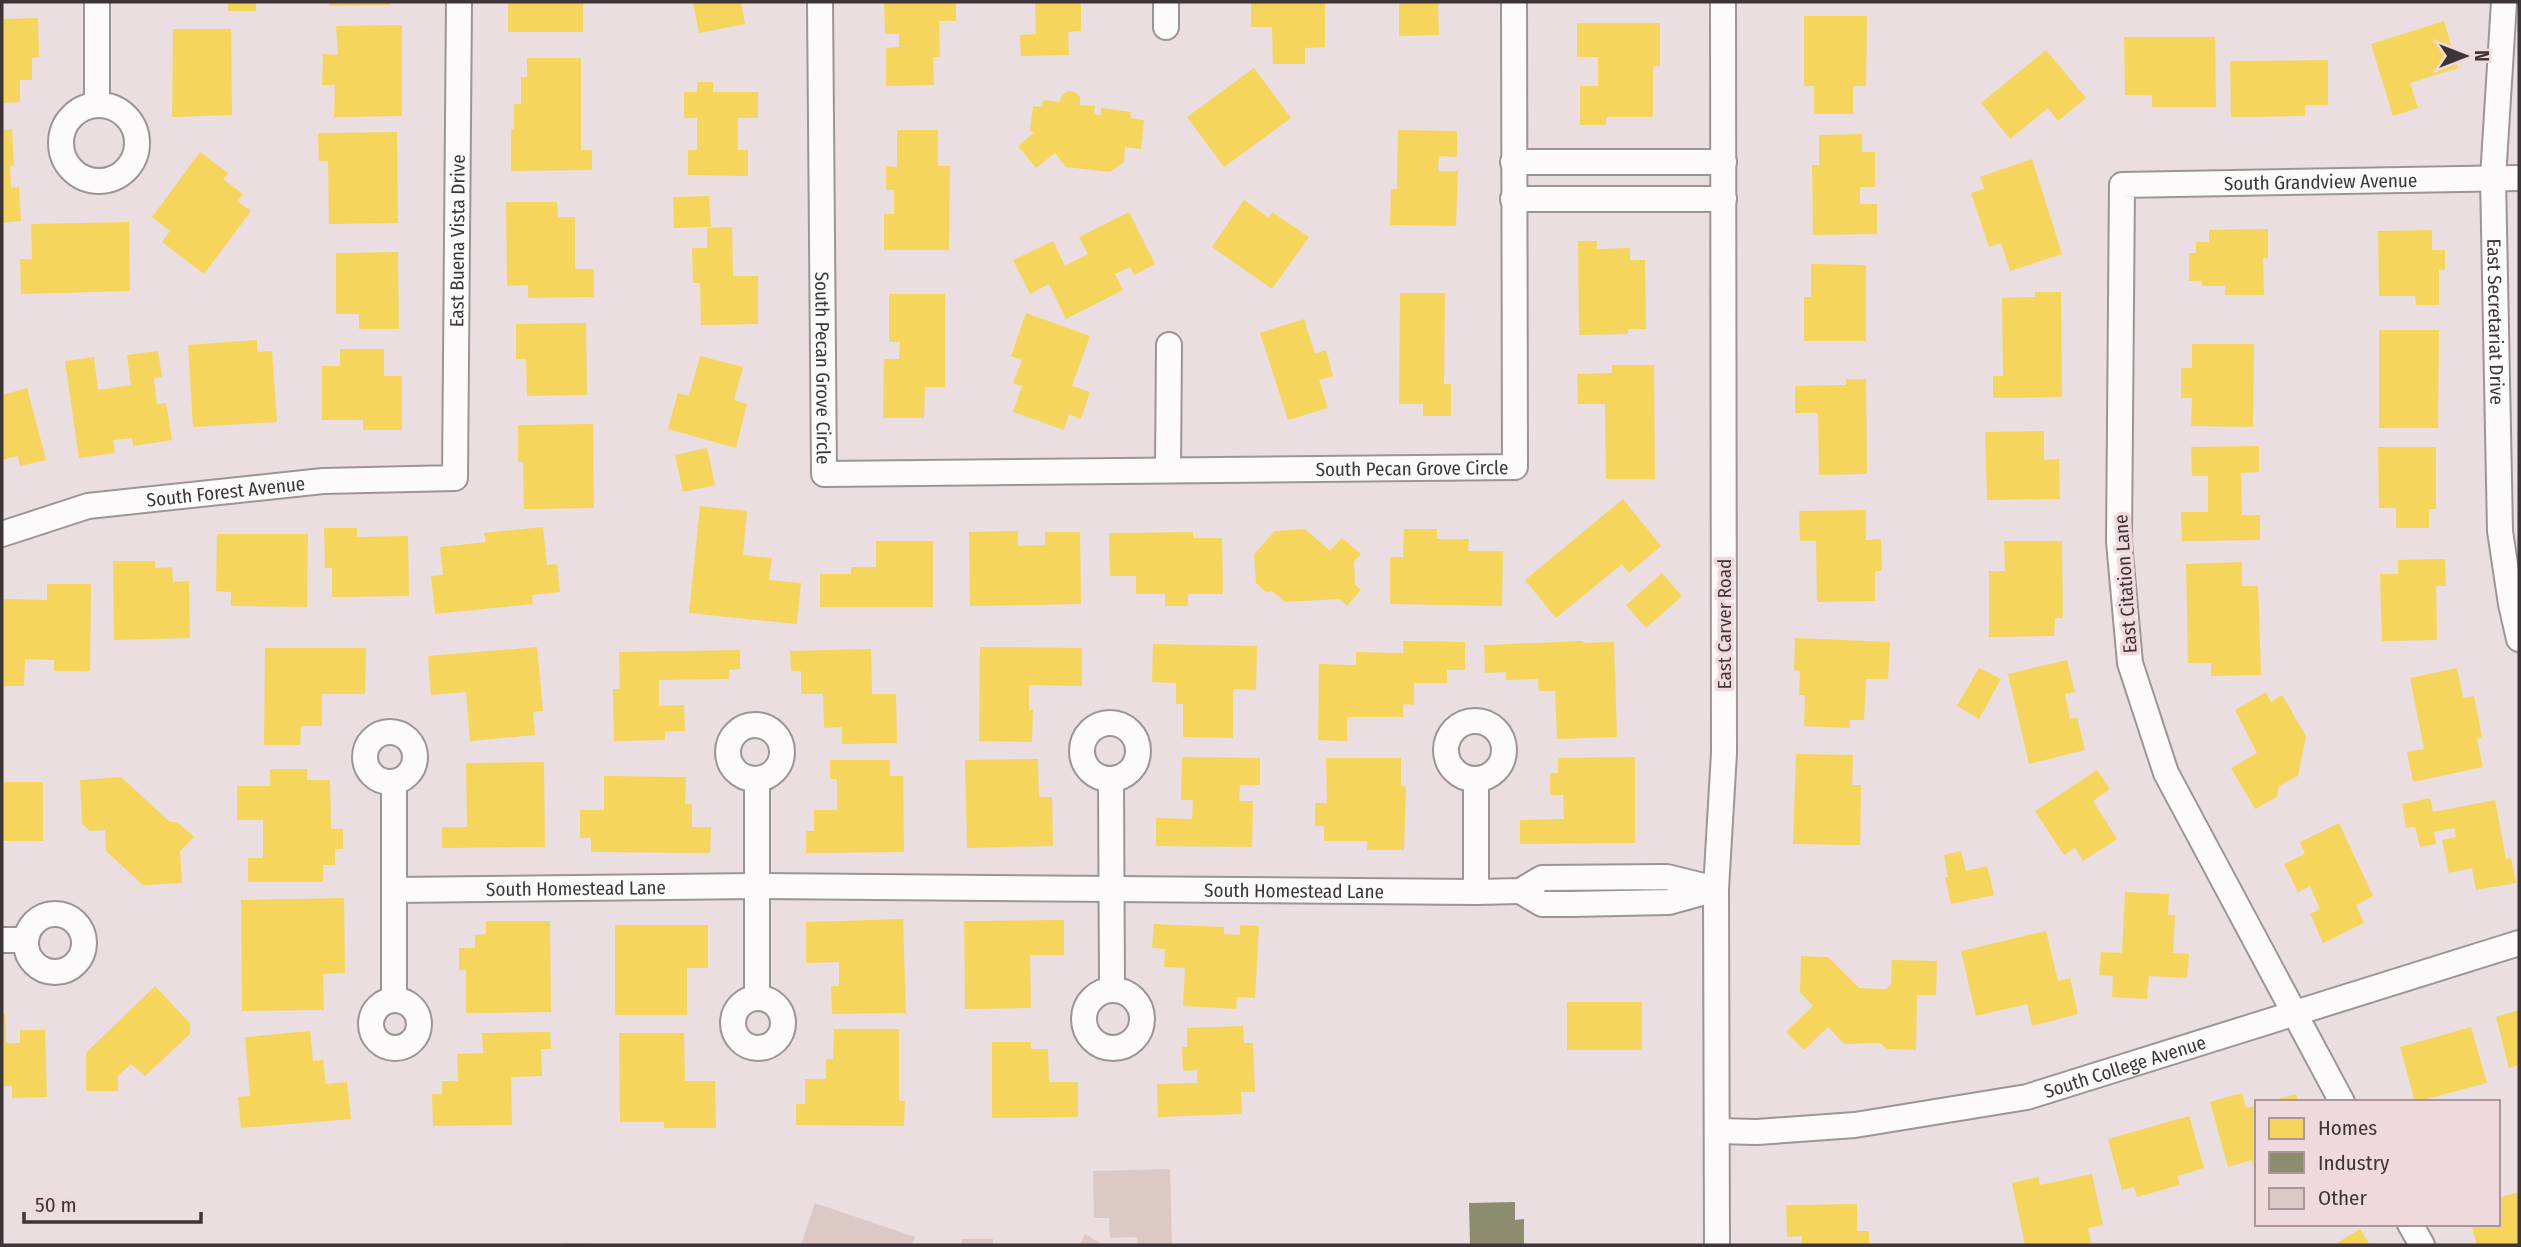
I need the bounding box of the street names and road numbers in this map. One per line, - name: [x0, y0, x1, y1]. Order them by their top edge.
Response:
- street label: East Buena Vista Drive: [445, 154, 470, 327]
- street label: South Grandview Avenue: [2224, 169, 2417, 195]
- street label: East Secretariat Drive: [2482, 238, 2508, 405]
- street label: South Pecan Grove Circle: [810, 272, 835, 464]
- street label: South Pecan Grove Circle: [1315, 456, 1508, 481]
- street label: South Forest Avenue: [145, 472, 306, 512]
- street label: East Citation Lane: [2109, 514, 2142, 654]
- street label: East Carver Road: [1713, 559, 1736, 689]
- street label: South Homestead Lane: [486, 876, 666, 901]
- street label: South Homestead Lane: [1204, 879, 1384, 903]
- street label: South College Avenue: [2041, 1031, 2209, 1103]

